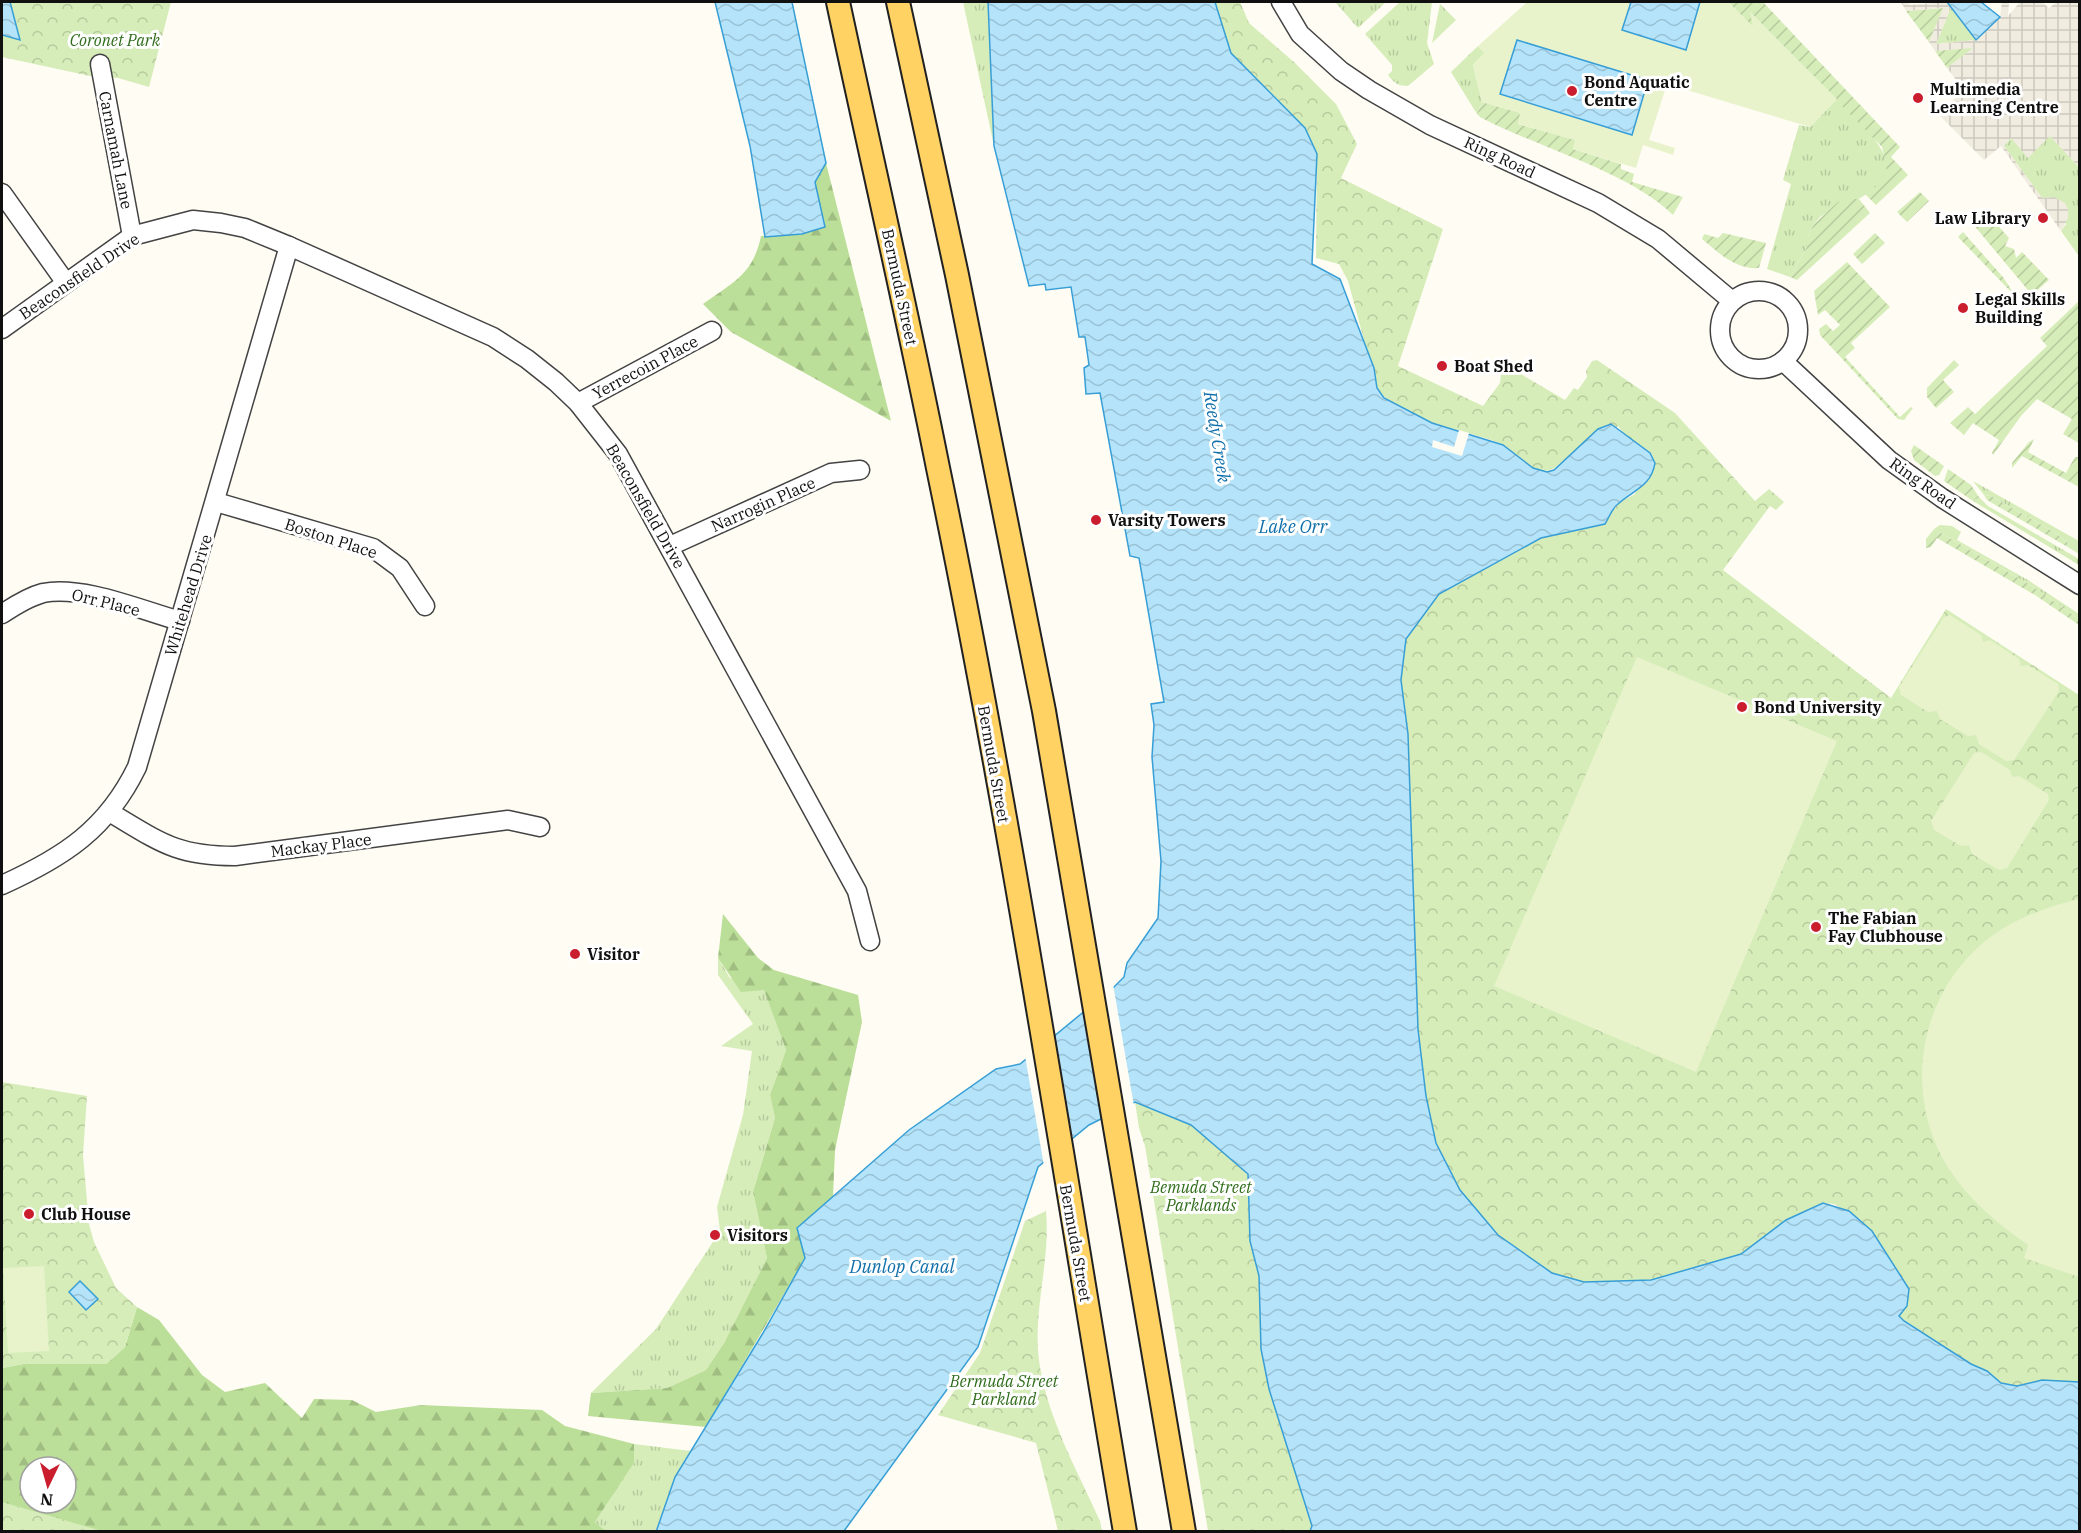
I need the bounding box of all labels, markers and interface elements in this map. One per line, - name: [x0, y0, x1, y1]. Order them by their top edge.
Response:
- park label: Coronet Park: [70, 30, 161, 50]
- place label: Bond Aquatic Centre: [1584, 72, 1690, 110]
- place label: Multimedia Learning Centre: [1930, 79, 2059, 117]
- marker: Bond Aquatic Centre: [1565, 84, 1579, 98]
- street label: Carnamah Lane: [95, 89, 137, 211]
- marker: Multimedia Learning Centre: [1911, 91, 1925, 105]
- street label: Ring Road: [1461, 132, 1539, 182]
- place label: Law Library: [1935, 208, 2032, 228]
- marker: Law Library: [2036, 211, 2050, 225]
- street label: Bermuda Street: [878, 227, 922, 347]
- street label: Beaconsfield Drive: [15, 228, 143, 324]
- place label: Legal Skills Building: [1975, 289, 2065, 327]
- marker: Legal Skills Building: [1956, 301, 1970, 315]
- street label: Yerrecoin Place: [589, 331, 701, 403]
- place label: Boat Shed: [1454, 356, 1533, 376]
- marker: Boat Shed: [1435, 359, 1449, 373]
- water label: Reedy Creek: [1199, 388, 1236, 485]
- street label: Beaconsfield Drive: [602, 440, 690, 572]
- street label: Ring Road: [1886, 453, 1960, 513]
- street label: Narrogin Place: [708, 472, 818, 536]
- place label: Varsity Towers: [1108, 510, 1226, 530]
- marker: Varsity Towers: [1089, 513, 1103, 527]
- street label: Boston Place: [282, 514, 380, 562]
- water label: Lake Orr: [1258, 515, 1328, 538]
- street label: Whitehead Drive: [160, 532, 216, 658]
- street label: Orr Place: [70, 584, 142, 620]
- place label: Bond University: [1754, 697, 1883, 717]
- marker: Bond University: [1735, 700, 1749, 714]
- street label: Bermuda Street: [974, 704, 1014, 825]
- street label: Mackay Place: [269, 829, 373, 861]
- place label: The Fabian Fay Clubhouse: [1828, 908, 1943, 946]
- marker: The Fabian Fay Clubhouse: [1809, 920, 1823, 934]
- place label: Visitor: [587, 944, 640, 964]
- marker: Visitor: [568, 947, 582, 961]
- park label: Bemuda Street Parklands: [1149, 1177, 1253, 1215]
- street label: Bermuda Street: [1056, 1183, 1096, 1304]
- place label: Club House: [41, 1204, 131, 1224]
- marker: Club House: [22, 1207, 36, 1221]
- place label: Visitors: [727, 1225, 788, 1245]
- marker: Visitors: [708, 1228, 722, 1242]
- water label: Dunlop Canal: [848, 1255, 955, 1278]
- park label: Bermuda Street Parkland: [949, 1371, 1060, 1409]
- north arrow: [18, 1455, 78, 1515]
- text: N: [40, 1489, 54, 1510]

